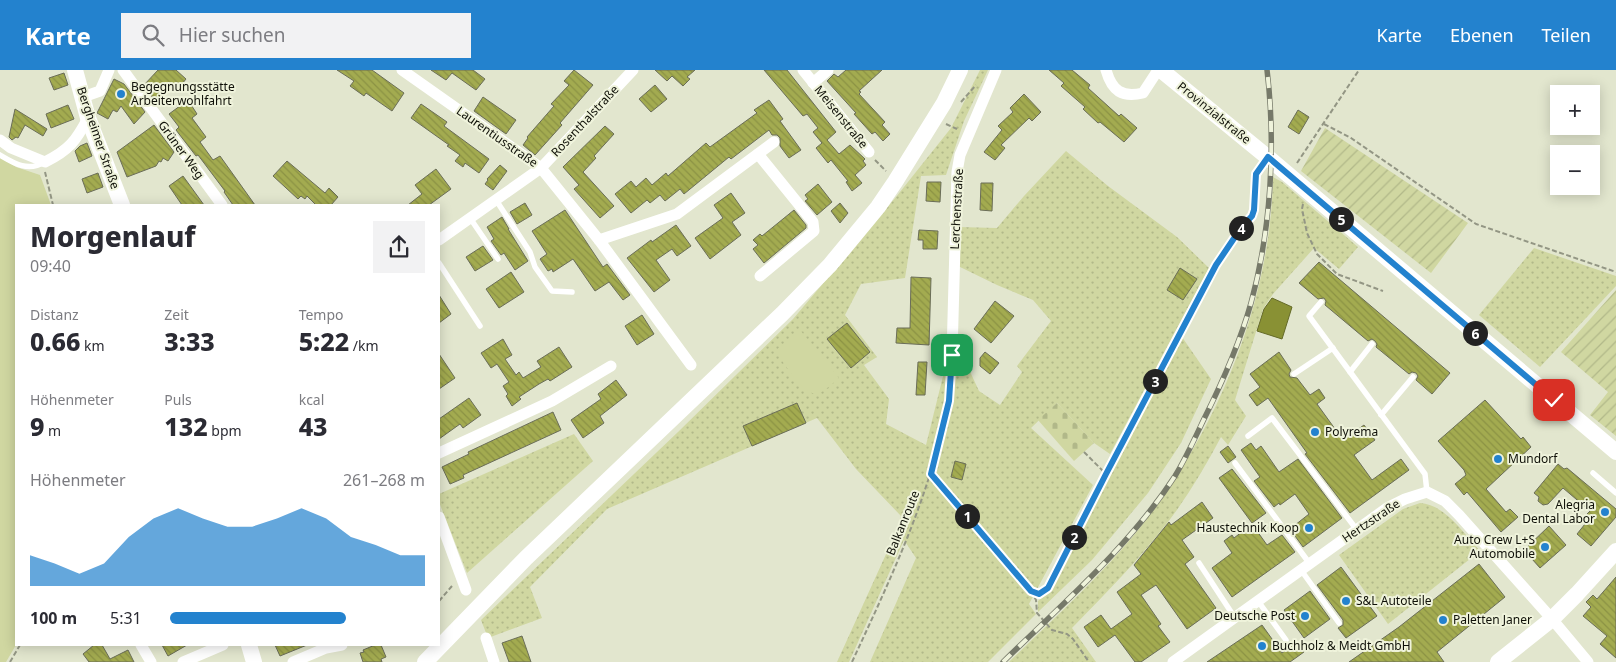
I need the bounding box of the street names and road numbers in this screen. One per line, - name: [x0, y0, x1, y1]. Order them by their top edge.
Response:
- street label: Provinzialstraße: [1174, 78, 1255, 148]
- street label: Rosenthalstraße: [547, 81, 622, 160]
- street label: Meisenstraße: [811, 82, 872, 152]
- street label: Bergheimer Straße: [73, 85, 124, 191]
- street label: Laurentiusstraße: [453, 102, 542, 171]
- street label: Grüner Weg: [154, 117, 208, 182]
- street label: Lerchenstraße: [946, 168, 967, 250]
- street label: Balkanroute: [882, 488, 923, 558]
- street label: Hertzstraße: [1338, 495, 1403, 546]

